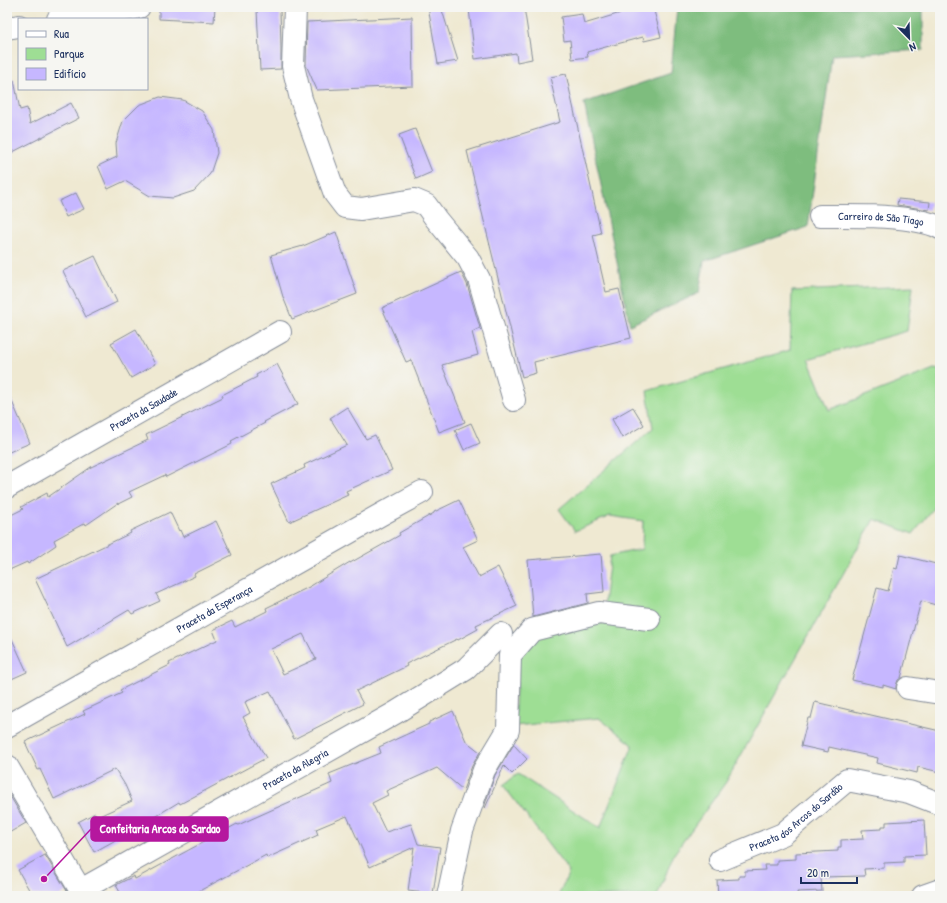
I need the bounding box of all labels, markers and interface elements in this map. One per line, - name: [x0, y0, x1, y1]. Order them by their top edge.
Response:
- legend: [18, 18, 148, 90]
- north arrow: [889, 18, 929, 58]
- text: Rua: [54, 25, 69, 42]
- text: N: [907, 40, 918, 55]
- text: Parque: [54, 45, 84, 62]
- text: Edifício: [54, 65, 86, 82]
- street label: Carreiro de São Tiago: [838, 209, 926, 229]
- street label: Praceta da Saudade: [107, 384, 180, 434]
- street label: Praceta da Esperança: [174, 582, 255, 636]
- street label: Praceta da Alegria: [260, 745, 331, 793]
- street label: Praceta dos Arcos do Sardão: [747, 779, 846, 854]
- callout: Confeitaria Arcos do Sardao: [91, 817, 228, 841]
- text: Confeitaria Arcos do Sardao: [100, 820, 221, 837]
- scale bar: [801, 859, 857, 885]
- text: 20 m: [807, 864, 829, 881]

